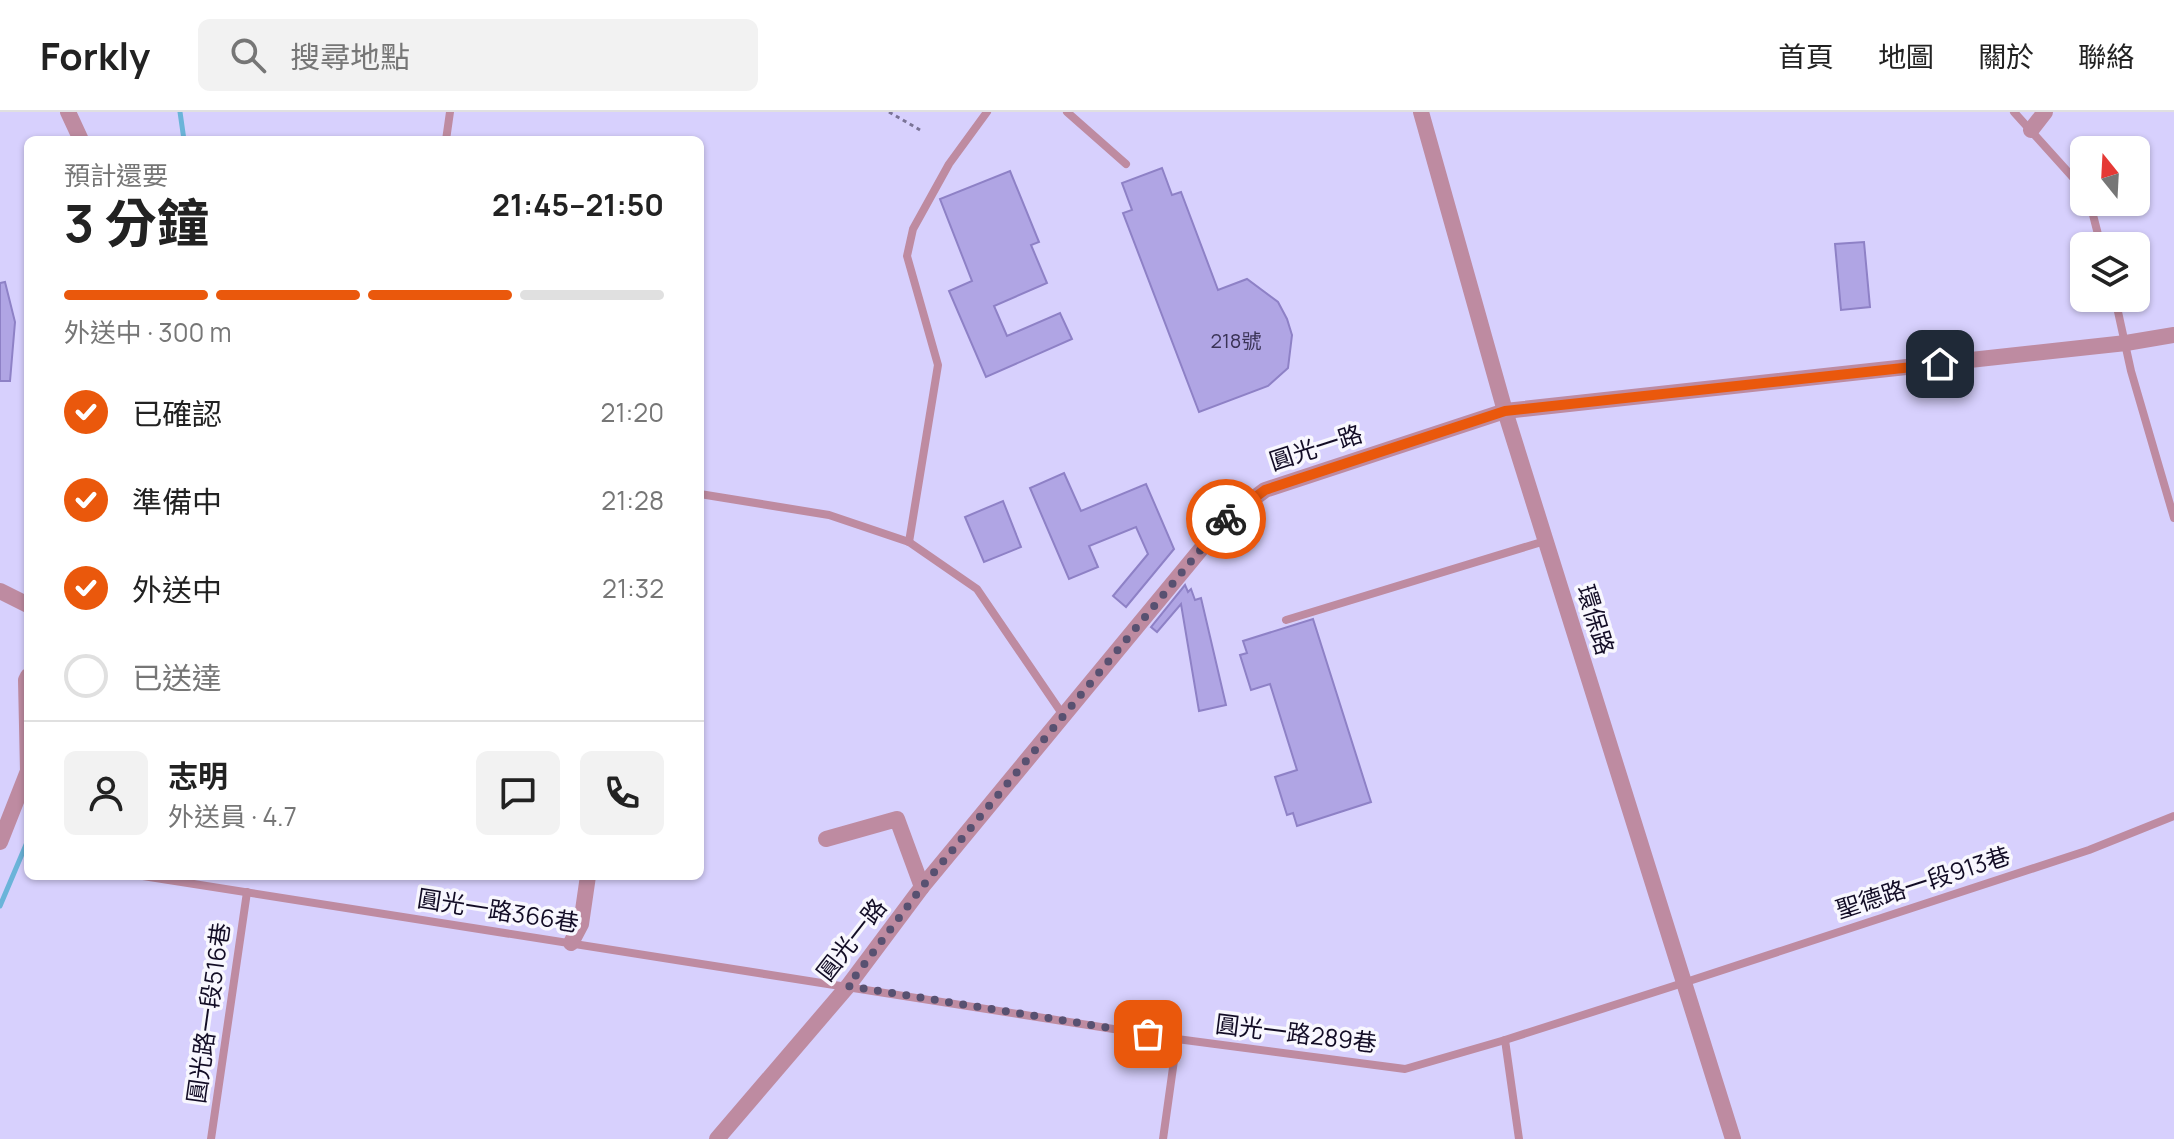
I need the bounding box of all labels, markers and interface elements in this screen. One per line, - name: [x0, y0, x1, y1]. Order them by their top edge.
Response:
- search box: [198, 19, 758, 91]
- text: Forkly: [40, 29, 150, 81]
- icon: search: [226, 33, 270, 77]
- text: 搜尋地點: [290, 36, 410, 77]
- text: 首頁: [1778, 37, 1834, 75]
- text: 地圖: [1878, 37, 1934, 75]
- text: 關於: [1978, 37, 2034, 75]
- text: 聯絡: [2078, 37, 2134, 75]
- north arrow: [2070, 136, 2150, 216]
- map controls: [2070, 136, 2150, 312]
- text: 預計還要: [64, 157, 168, 193]
- text: 21:45–21:50: [492, 184, 664, 225]
- text: 3 分鐘: [64, 187, 209, 258]
- button: layers: [2070, 232, 2150, 312]
- text: 外送中 · 300 m: [64, 314, 232, 350]
- house number: 218號: [1211, 327, 1261, 354]
- pin: [1906, 330, 1974, 398]
- icon: home: [1918, 342, 1962, 386]
- icon: check: [64, 390, 108, 434]
- text: 已確認: [132, 393, 222, 434]
- text: 21:20: [601, 394, 664, 430]
- street label: 圓光一路: [1265, 416, 1366, 477]
- icon: check: [64, 478, 108, 522]
- courier: [1186, 479, 1266, 559]
- text: 準備中: [132, 481, 222, 522]
- text: 21:28: [601, 482, 664, 518]
- icon: bike: [1204, 497, 1248, 541]
- icon: check: [64, 566, 108, 610]
- text: 外送中: [132, 569, 222, 610]
- text: 21:32: [602, 570, 664, 606]
- street label: 環保路: [1570, 580, 1623, 659]
- text: 已送達: [132, 657, 222, 698]
- button: person: [64, 751, 148, 835]
- button: chat: [476, 751, 560, 835]
- button: phone: [580, 751, 664, 835]
- text: 志明: [168, 755, 228, 796]
- text: 外送員 · 4.7: [168, 798, 297, 834]
- street label: 聖德路一段913巷: [1831, 838, 2014, 925]
- street label: 圓光一路366巷: [415, 880, 581, 939]
- street label: 圓光一路: [808, 891, 893, 987]
- street label: 圓光路一段516巷: [179, 920, 237, 1105]
- pin: [1114, 1000, 1182, 1068]
- street label: 圓光一路289巷: [1214, 1006, 1379, 1059]
- icon: bag: [1126, 1012, 1170, 1056]

